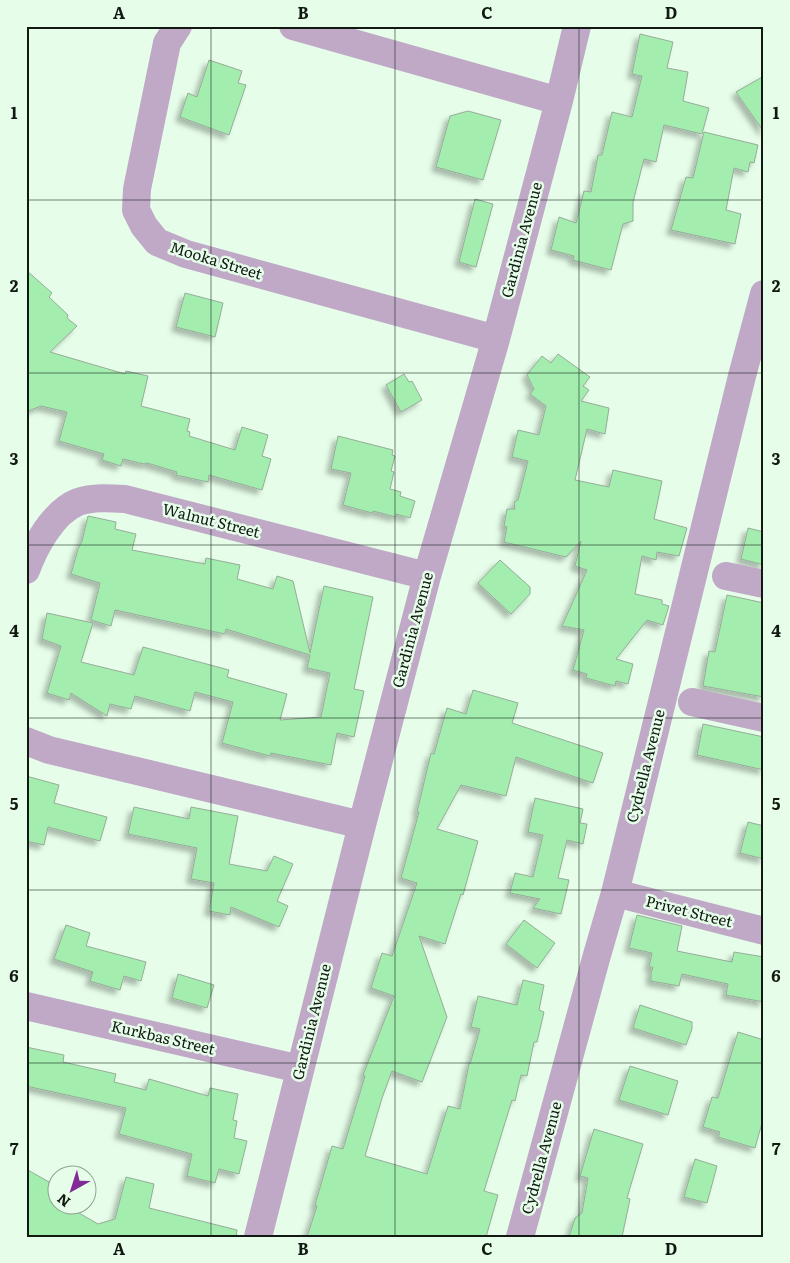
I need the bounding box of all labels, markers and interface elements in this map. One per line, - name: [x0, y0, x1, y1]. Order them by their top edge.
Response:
- text: A: [113, 0, 125, 24]
- text: B: [297, 0, 309, 24]
- text: C: [481, 0, 493, 24]
- text: D: [665, 0, 677, 24]
- text: 1: [11, 100, 18, 124]
- text: 1: [773, 100, 780, 124]
- street label: Gardinia Avenue: [494, 179, 547, 300]
- street label: Mooka Street: [168, 235, 265, 284]
- text: 2: [10, 273, 19, 297]
- text: 2: [772, 273, 781, 297]
- text: 3: [10, 446, 19, 470]
- text: 3: [772, 446, 781, 470]
- street label: Walnut Street: [160, 496, 263, 543]
- street label: Gardinia Avenue: [385, 569, 438, 690]
- text: 4: [9, 618, 19, 642]
- text: 4: [771, 618, 781, 642]
- street label: Cydrella Avenue: [619, 706, 670, 825]
- text: 5: [10, 791, 19, 815]
- text: 5: [772, 791, 781, 815]
- street label: Privet Street: [644, 889, 735, 932]
- street label: Gardinia Avenue: [285, 961, 336, 1082]
- text: 6: [9, 963, 19, 987]
- text: 6: [771, 963, 781, 987]
- street label: Kurkbas Street: [109, 1013, 217, 1060]
- street label: Cydrella Avenue: [514, 1098, 567, 1217]
- text: 7: [10, 1136, 19, 1160]
- text: 7: [772, 1136, 781, 1160]
- north arrow: [48, 1166, 98, 1216]
- text: N: [52, 1189, 74, 1212]
- text: A: [113, 1236, 125, 1260]
- text: B: [297, 1236, 309, 1260]
- text: C: [481, 1236, 493, 1260]
- text: D: [665, 1236, 677, 1260]

